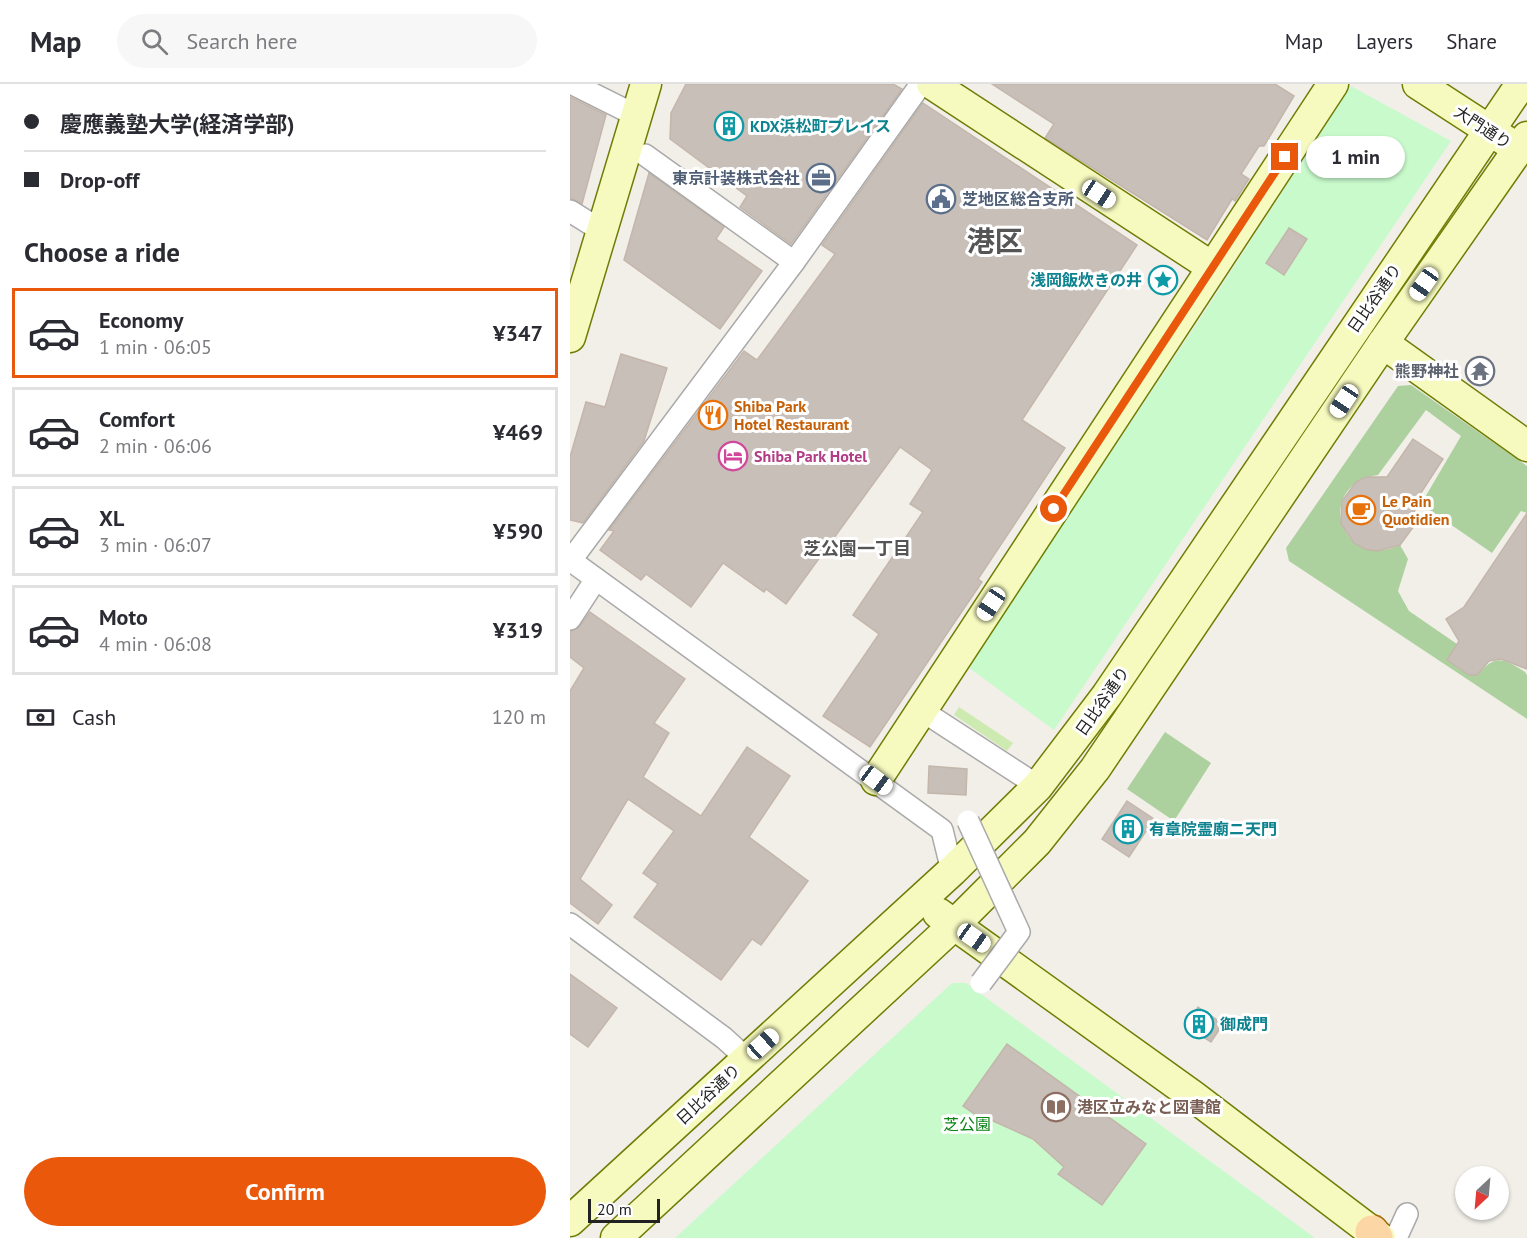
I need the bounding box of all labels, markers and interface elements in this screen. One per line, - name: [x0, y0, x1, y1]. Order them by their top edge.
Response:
- search box: [117, 14, 537, 68]
- text: Map: [30, 23, 81, 60]
- icon: search: [138, 25, 171, 58]
- text: Search here: [186, 27, 297, 55]
- text: Map: [1285, 28, 1323, 55]
- text: Layers: [1356, 28, 1413, 55]
- text: Share: [1446, 28, 1497, 55]
- street label: 大門通り: [1451, 101, 1515, 153]
- text: 慶應義塾大学(経済学部): [60, 110, 294, 138]
- building icon: KDX浜松町プレイス: [713, 110, 745, 142]
- place label: KDX浜松町プレイス: [750, 116, 891, 136]
- callout: 1 min: [1306, 136, 1405, 178]
- route end: [1271, 143, 1298, 170]
- text: 1 min: [1331, 144, 1380, 170]
- office icon: 東京計装株式会社: [805, 162, 837, 194]
- text: Drop-off: [60, 166, 139, 194]
- place label: 東京計装株式会社: [672, 168, 800, 188]
- car: [1079, 177, 1119, 211]
- public building icon: 芝地区総合支所: [925, 183, 957, 215]
- place label: 芝地区総合支所: [962, 189, 1074, 209]
- district label: 港区: [967, 222, 1023, 259]
- text: Choose a ride: [24, 235, 180, 269]
- street label: 日比谷通り: [1343, 259, 1405, 337]
- place icon: 浅岡飯炊きの井: [1147, 264, 1179, 296]
- car: [1406, 264, 1442, 304]
- place label: 浅岡飯炊きの井: [1030, 270, 1142, 290]
- icon: car: [27, 306, 81, 360]
- text: Economy: [99, 306, 183, 334]
- text: ¥347: [493, 319, 543, 347]
- text: 1 min · 06:05: [99, 334, 212, 360]
- temple icon: 熊野神社: [1464, 355, 1496, 387]
- place label: 熊野神社: [1395, 361, 1459, 381]
- car: [1326, 381, 1362, 421]
- place label: Shiba Park Hotel Restaurant: [734, 396, 850, 434]
- restaurant icon: Shiba Park Hotel Restaurant: [697, 399, 729, 431]
- icon: car: [27, 405, 81, 459]
- text: Comfort: [99, 405, 175, 433]
- text: ¥469: [493, 418, 543, 446]
- text: 2 min · 06:06: [99, 433, 212, 459]
- hotel icon: Shiba Park Hotel: [717, 440, 749, 472]
- place label: Shiba Park Hotel: [754, 446, 867, 466]
- place label: Le Pain Quotidien: [1382, 491, 1450, 529]
- cafe icon: Le Pain Quotidien: [1345, 494, 1377, 526]
- route start: [1040, 495, 1067, 522]
- icon: car: [27, 504, 81, 558]
- text: XL: [99, 504, 124, 532]
- text: ¥590: [493, 517, 543, 545]
- text: 3 min · 06:07: [99, 532, 212, 558]
- district label: 芝公園一丁目: [803, 537, 911, 560]
- car: [973, 584, 1009, 624]
- icon: car: [27, 603, 81, 657]
- text: Moto: [99, 603, 148, 631]
- text: ¥319: [493, 616, 543, 644]
- text: 4 min · 06:08: [99, 631, 212, 657]
- street label: 日比谷通り: [1071, 662, 1133, 740]
- icon: cash: [24, 701, 57, 734]
- text: Cash: [72, 703, 116, 731]
- text: 120 m: [492, 704, 546, 730]
- car: [856, 762, 896, 798]
- building icon: 有章院霊廟ニ天門: [1112, 813, 1144, 845]
- place label: 有章院霊廟ニ天門: [1149, 819, 1277, 839]
- car: [954, 920, 994, 956]
- building icon: 御成門: [1183, 1008, 1215, 1040]
- place label: 御成門: [1220, 1014, 1268, 1034]
- car: [744, 1025, 782, 1063]
- street label: 日比谷通り: [672, 1059, 744, 1129]
- library icon: 港区立みなと図書館: [1040, 1091, 1072, 1123]
- place label: 港区立みなと図書館: [1077, 1097, 1221, 1117]
- park label: 芝公園: [943, 1114, 991, 1134]
- button: Confirm: [24, 1157, 546, 1226]
- north arrow: [1455, 1166, 1509, 1220]
- map controls: [1455, 1166, 1509, 1220]
- scale bar: [588, 1196, 660, 1224]
- text: 20 m: [597, 1199, 632, 1219]

